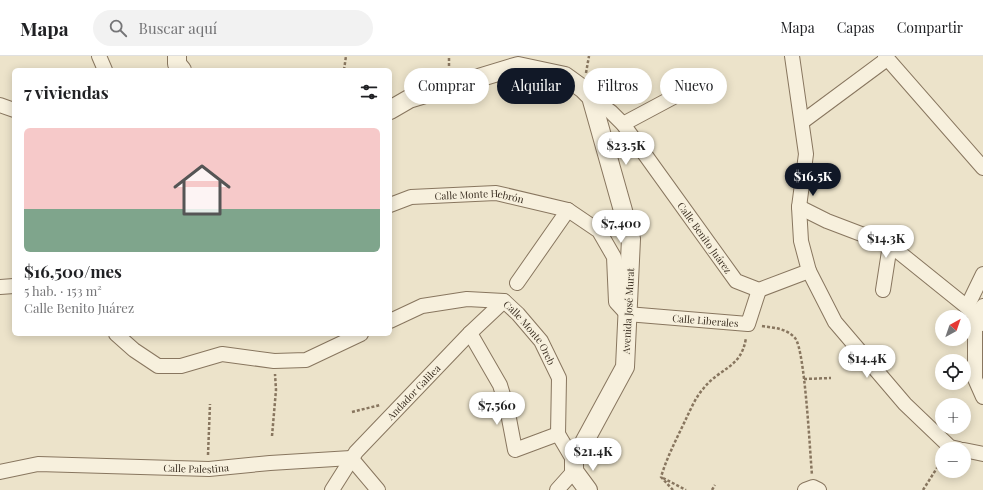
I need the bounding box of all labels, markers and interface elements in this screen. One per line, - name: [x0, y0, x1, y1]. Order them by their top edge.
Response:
- search box: [93, 10, 373, 46]
- text: Mapa: [20, 15, 69, 41]
- icon: search: [107, 17, 129, 39]
- text: Buscar aquí: [139, 18, 217, 38]
- text: Mapa: [780, 18, 815, 37]
- text: Capas: [837, 18, 875, 37]
- text: Compartir: [897, 18, 963, 37]
- chip: Comprar: [404, 68, 489, 104]
- chip: Alquilar: [497, 68, 575, 104]
- chip: Filtros: [583, 68, 652, 104]
- chip: Nuevo: [660, 68, 727, 104]
- text: 7 viviendas: [24, 81, 109, 103]
- icon: filters: [358, 81, 380, 103]
- pin: $23.5K: [593, 132, 659, 166]
- text: $23.5K: [606, 136, 646, 153]
- icon: home: [166, 154, 238, 226]
- pin: $16.5K: [780, 163, 846, 197]
- text: $16.5K: [794, 167, 832, 184]
- street label: Calle Monte Hebrón: [434, 186, 525, 206]
- street label: Calle Benito Juárez: [674, 199, 735, 276]
- pin: $7,400: [588, 210, 654, 244]
- text: $7,400: [601, 214, 641, 231]
- pin: $14.3K: [853, 225, 919, 259]
- text: $14.3K: [867, 229, 905, 246]
- text: $16,500/mes: [24, 260, 122, 282]
- street label: Avenida José Murat: [619, 267, 637, 355]
- text: 5 hab. · 153 m²: [24, 282, 102, 299]
- street label: Calle Monte Oreb: [501, 297, 559, 368]
- text: Calle Benito Juárez: [24, 299, 134, 316]
- north arrow: [935, 310, 971, 346]
- map controls: [935, 310, 971, 478]
- street label: Calle Liberales: [672, 311, 739, 330]
- pin: $14.4K: [834, 345, 900, 379]
- text: $14.4K: [848, 349, 886, 366]
- button: locate: [935, 354, 971, 390]
- street label: Andador Galilea: [383, 361, 443, 423]
- pin: $7,560: [464, 392, 530, 426]
- text: $7,560: [478, 396, 516, 413]
- button: +: [935, 398, 971, 434]
- pin: $21.4K: [560, 438, 626, 472]
- text: $21.4K: [574, 442, 612, 459]
- button: −: [935, 442, 971, 478]
- street label: Calle Palestina: [163, 460, 230, 476]

